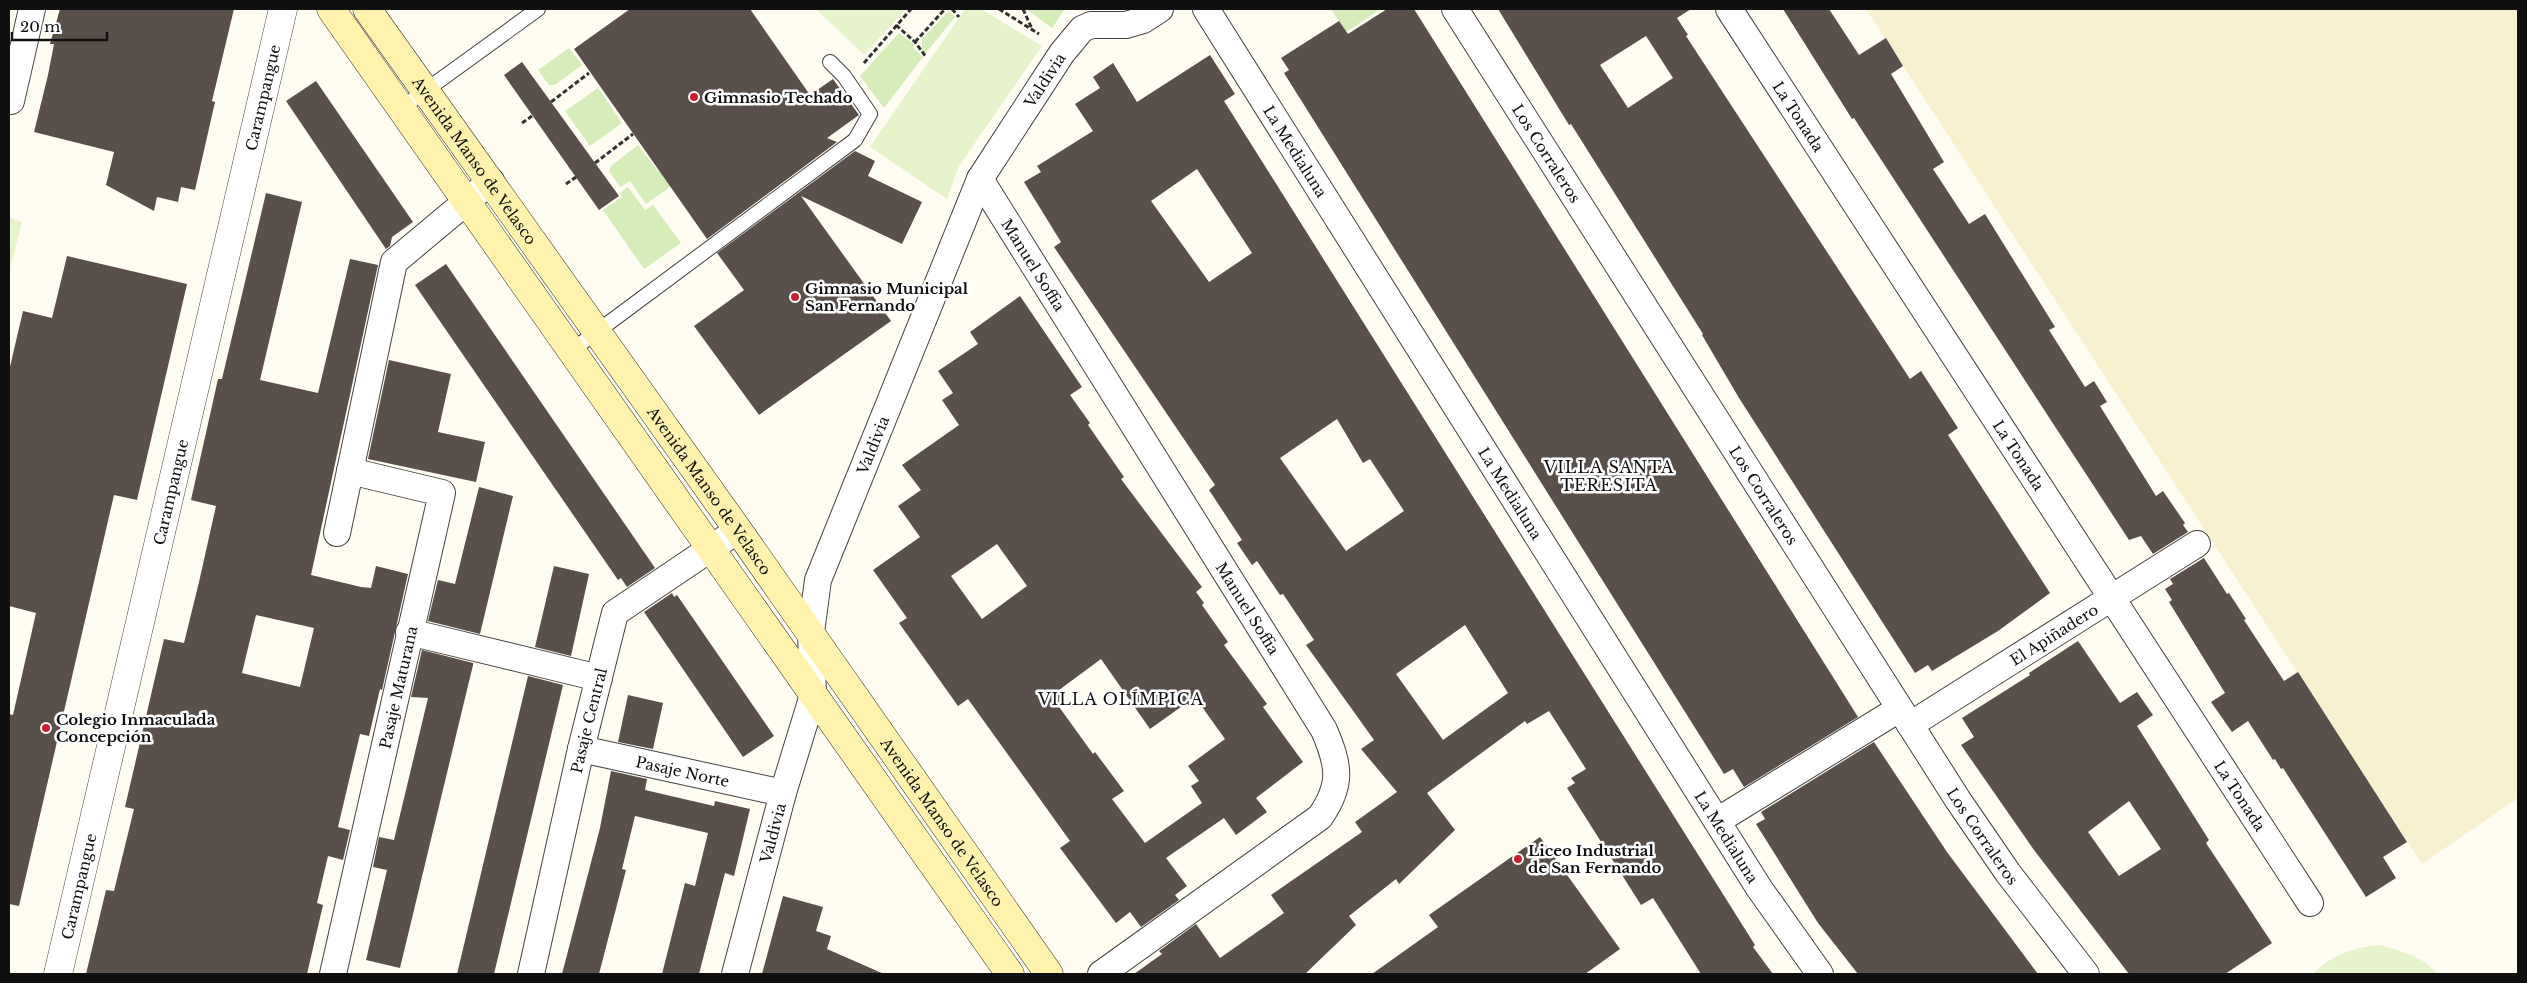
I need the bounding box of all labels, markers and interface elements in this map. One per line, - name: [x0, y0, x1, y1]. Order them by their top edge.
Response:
- scale bar: [12, 10, 108, 42]
- text: 20 m: [20, 17, 60, 36]
- street label: Carampangue: [241, 43, 284, 152]
- street label: Valdivia: [1019, 48, 1070, 112]
- street label: Avenida Manso de Velasco: [408, 72, 541, 248]
- street label: La Tonada: [1769, 78, 1829, 156]
- place label: Gimnasio Techado: [704, 88, 853, 107]
- marker: Gimnasio Techado: [688, 91, 700, 103]
- street label: Los Corraleros: [1508, 100, 1585, 206]
- street label: La Medialuna: [1259, 102, 1332, 201]
- street label: Manuel Soffia: [998, 215, 1070, 315]
- place label: Gimnasio Municipal San Fernando: [805, 279, 969, 315]
- marker: Gimnasio Municipal San Fernando: [789, 291, 801, 303]
- street label: Avenida Manso de Velasco: [643, 402, 776, 578]
- street label: Valdivia: [852, 412, 893, 478]
- street label: La Tonada: [1989, 416, 2049, 494]
- street label: Carampangue: [149, 437, 192, 547]
- street label: Los Corraleros: [1726, 442, 1803, 548]
- street label: La Medialuna: [1475, 444, 1547, 543]
- district label: VILLA SANTA TERESITA: [1543, 457, 1674, 495]
- street label: Manuel Soffia: [1212, 559, 1284, 658]
- street label: El Apiñadero: [2006, 599, 2102, 669]
- street label: Pasaje Maturana: [375, 623, 421, 751]
- street label: Pasaje Central: [566, 666, 611, 775]
- district label: VILLA OLÍMPICA: [1037, 689, 1204, 709]
- place label: Colegio Inmaculada Concepción: [56, 710, 216, 746]
- marker: Colegio Inmaculada Concepción: [40, 722, 52, 734]
- street label: Avenida Manso de Velasco: [876, 733, 1008, 910]
- street label: Pasaje Norte: [634, 752, 731, 791]
- street label: La Tonada: [2210, 757, 2270, 835]
- street label: Los Corraleros: [1943, 784, 2023, 888]
- street label: La Medialuna: [1691, 787, 1763, 887]
- street label: Valdivia: [755, 800, 790, 866]
- street label: Carampangue: [57, 831, 100, 941]
- place label: Liceo Industrial de San Fernando: [1528, 841, 1661, 877]
- marker: Liceo Industrial de San Fernando: [1512, 853, 1524, 865]

